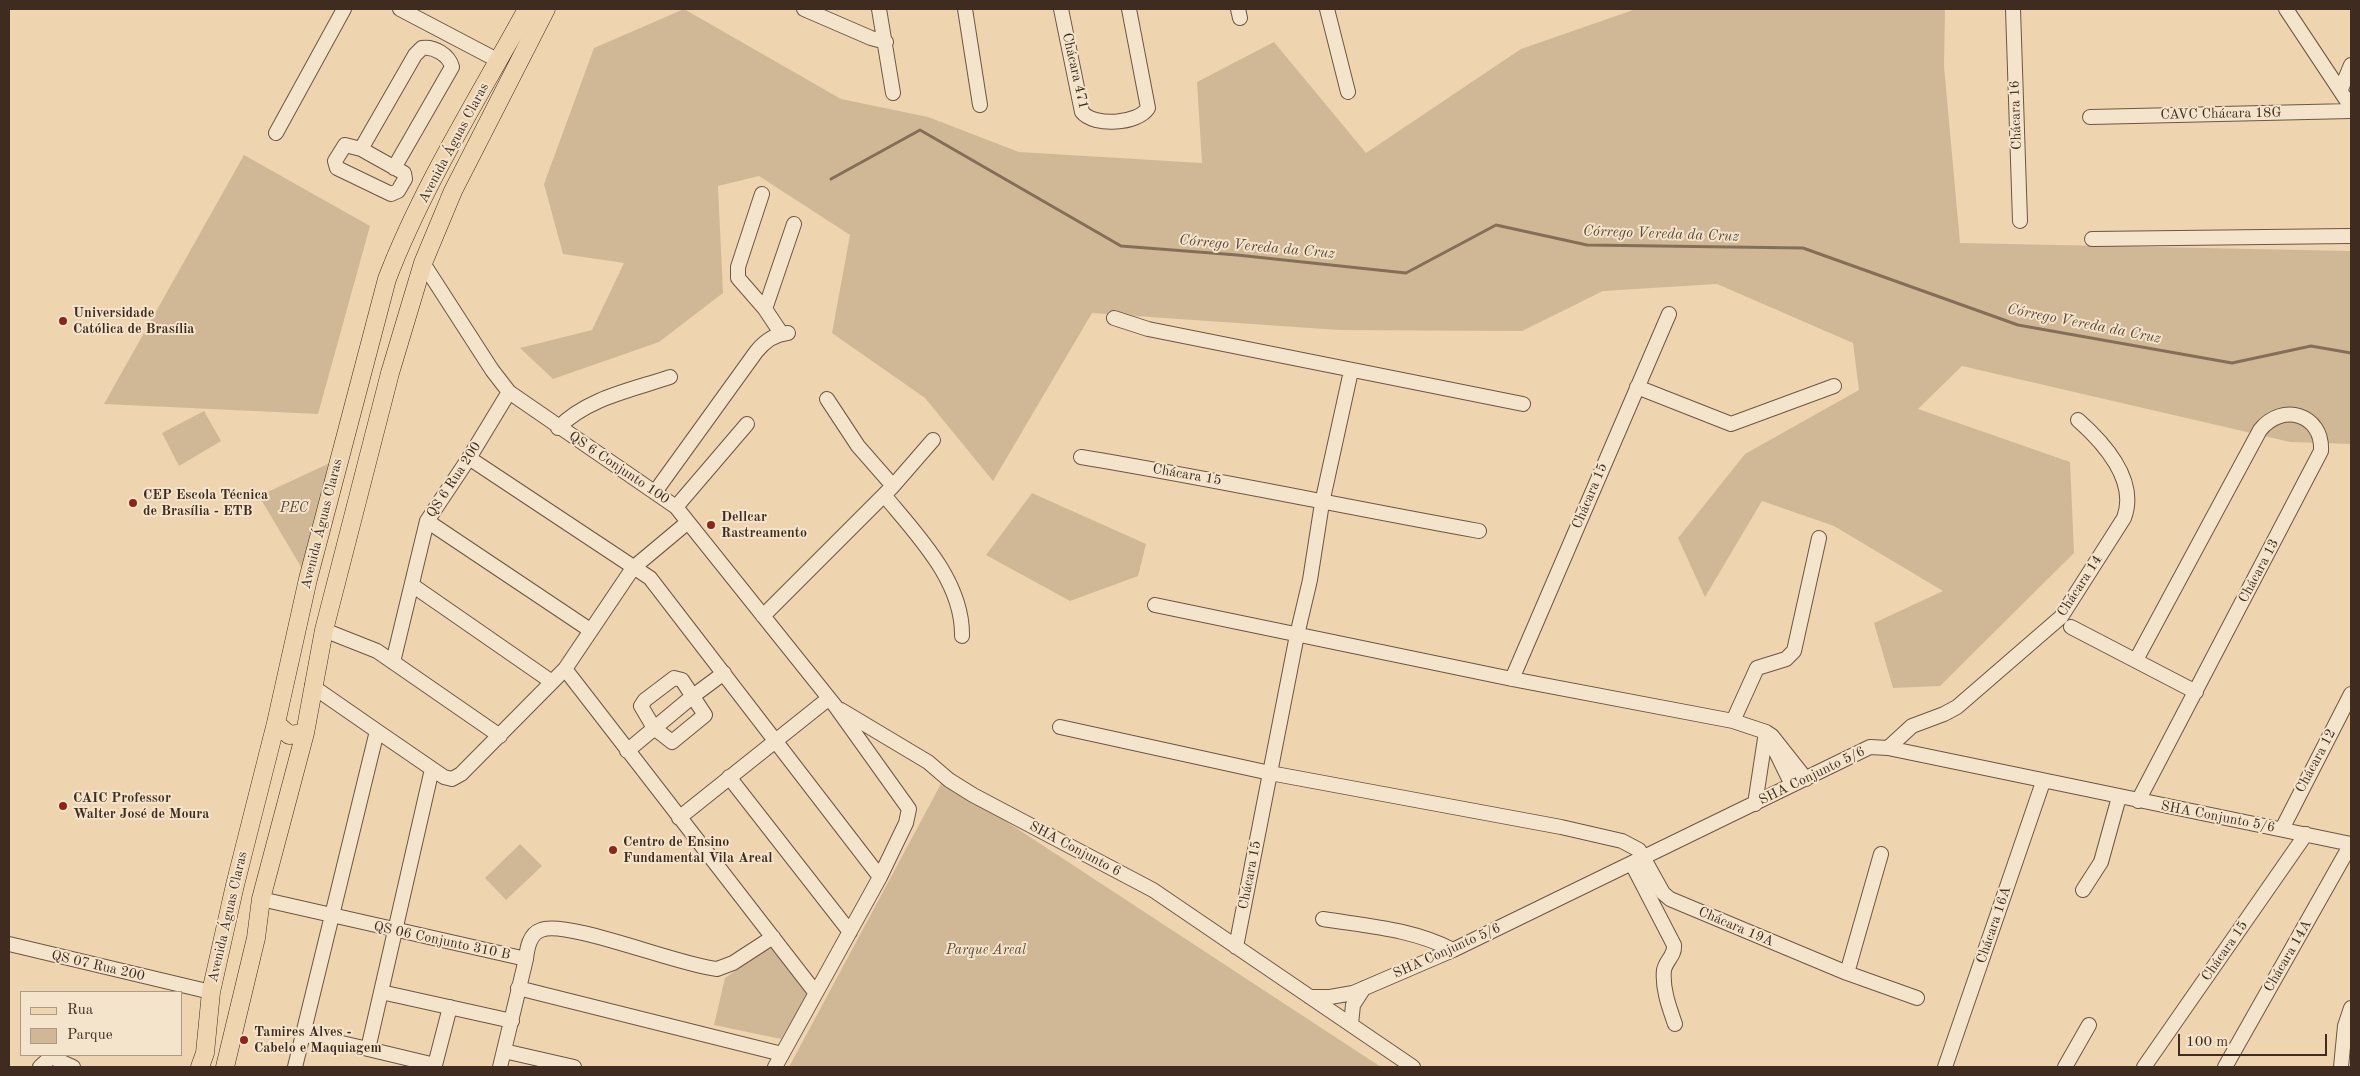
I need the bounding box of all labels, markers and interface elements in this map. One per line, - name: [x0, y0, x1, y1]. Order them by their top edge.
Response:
- street label: Chácara 471: [1058, 31, 1092, 111]
- street label: Avenida Águas Claras: [415, 80, 493, 206]
- street label: Chácara 16: [2006, 80, 2026, 150]
- street label: CAVC Chácara 18G: [2160, 105, 2282, 123]
- water label: Córrego Vereda da Cruz: [1583, 222, 1739, 246]
- water label: Córrego Vereda da Cruz: [1178, 231, 1336, 263]
- water label: Córrego Vereda da Cruz: [2005, 300, 2163, 348]
- place label: Universidade Católica de Brasília: [73, 305, 194, 338]
- marker: Universidade Católica de Brasília: [57, 315, 69, 327]
- street label: QS 6 Conjunto 100: [565, 428, 673, 508]
- street label: QS 6 Rua 200: [423, 439, 485, 521]
- street label: Avenida Águas Claras: [298, 457, 346, 591]
- street label: Chácara 15: [1151, 461, 1223, 489]
- street label: Chácara 15: [1569, 461, 1611, 531]
- place label: CEP Escola Técnica de Brasília - ETB: [143, 487, 268, 520]
- marker: CEP Escola Técnica de Brasília - ETB: [127, 497, 139, 509]
- park label: PEC: [280, 500, 308, 516]
- place label: Dellcar Rastreamento: [721, 509, 807, 542]
- marker: Dellcar Rastreamento: [705, 519, 717, 531]
- street label: Chácara 13: [2235, 536, 2283, 606]
- street label: Chácara 14: [2054, 552, 2106, 620]
- street label: Chácara 12: [2292, 726, 2340, 796]
- street label: SHA Conjunto 5/6: [1756, 743, 1868, 809]
- place label: CAIC Professor Walter José de Moura: [73, 790, 209, 822]
- street label: SHA Conjunto 5/6: [2159, 798, 2277, 836]
- marker: CAIC Professor Walter José de Moura: [57, 800, 69, 812]
- street label: SHA Conjunto 6: [1026, 818, 1124, 880]
- place label: Centro de Ensino Fundamental Vila Areal: [623, 834, 773, 866]
- street label: Chácara 15: [1235, 839, 1265, 911]
- marker: Centro de Ensino Fundamental Vila Areal: [607, 844, 619, 856]
- street label: Avenida Águas Claras: [205, 850, 251, 984]
- street label: Chácara 16A: [1973, 884, 2015, 966]
- street label: Chácara 19A: [1696, 904, 1776, 950]
- street label: Chácara 14A: [2261, 917, 2315, 995]
- street label: QS 06 Conjunto 310 B: [372, 918, 512, 964]
- street label: Chácara 15: [2198, 918, 2252, 984]
- street label: SHA Conjunto 5/6: [1391, 920, 1503, 982]
- park label: Parque Areal: [946, 942, 1026, 958]
- street label: QS 07 Rua 200: [50, 947, 146, 985]
- legend: [20, 991, 182, 1056]
- text: Rua: [67, 1003, 93, 1018]
- place label: Tamires Alves - Cabelo e Maquiagem: [254, 1024, 382, 1056]
- scale bar: [2180, 1024, 2329, 1056]
- text: Parque: [67, 1028, 113, 1043]
- marker: Tamires Alves - Cabelo e Maquiagem: [238, 1034, 250, 1046]
- text: 100 m: [2186, 1035, 2228, 1050]

